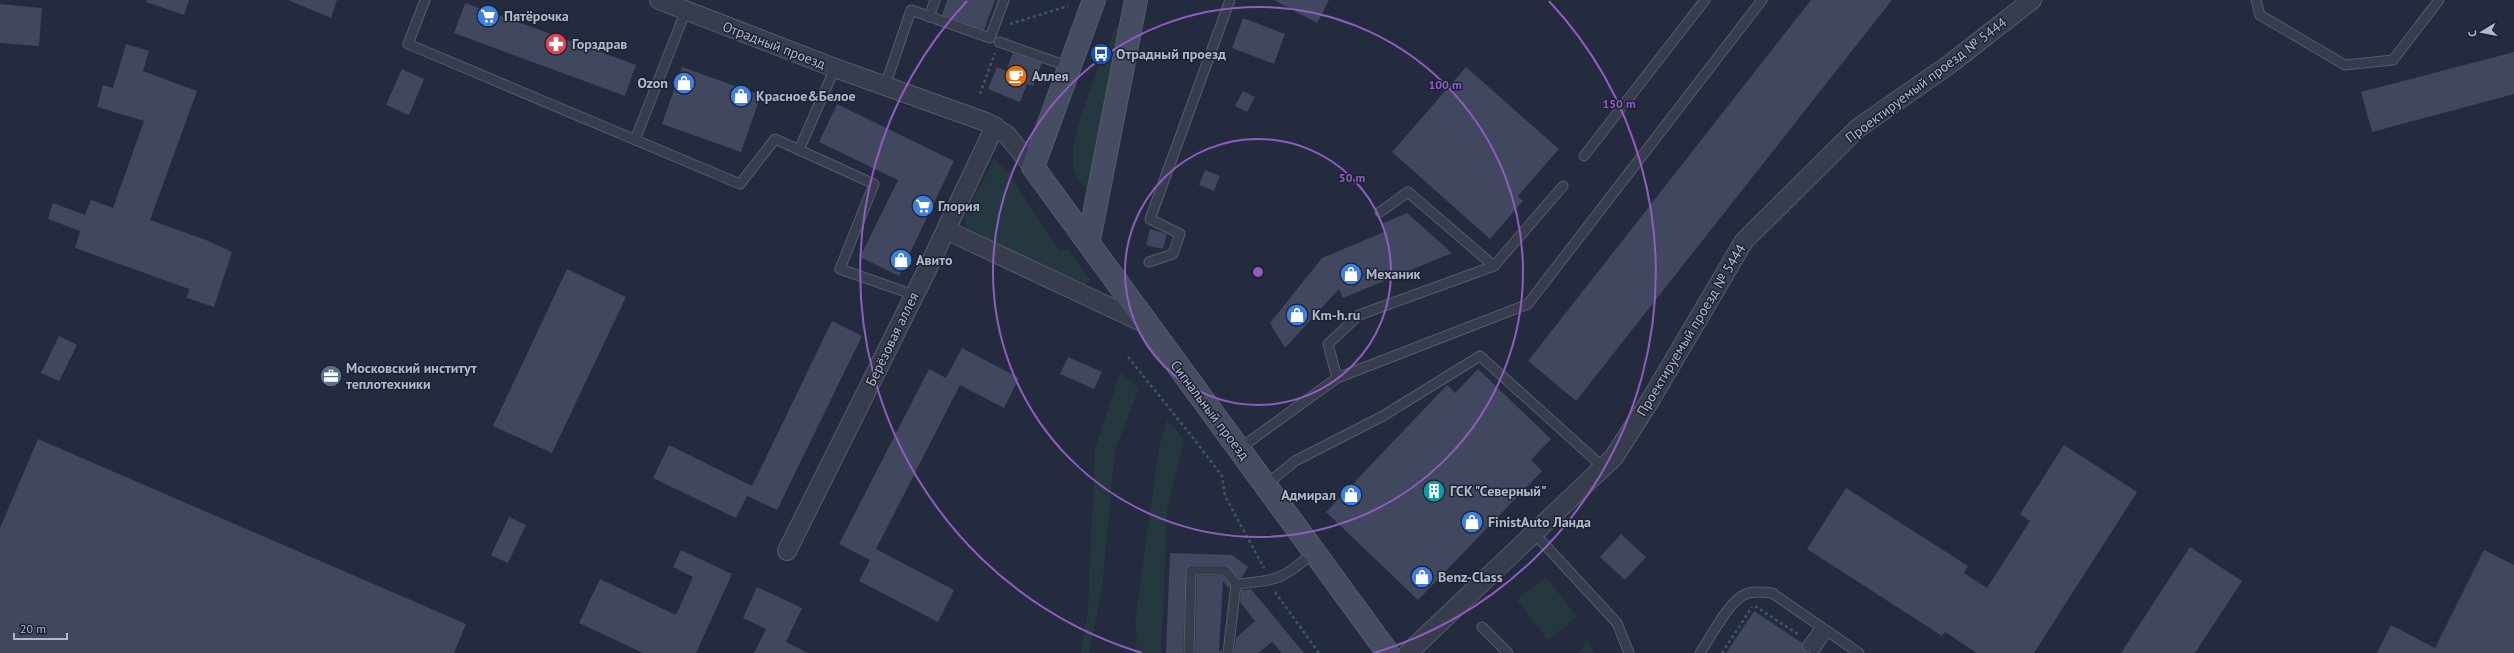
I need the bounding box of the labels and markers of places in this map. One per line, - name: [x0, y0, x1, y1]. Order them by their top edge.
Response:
- supermarket icon: Пятёрочка: [475, 3, 501, 29]
- place label: Пятёрочка: [504, 7, 569, 25]
- pharmacy icon: Горздрав: [543, 31, 569, 57]
- place label: Горздрав: [572, 35, 627, 53]
- bus stop icon: Отрадный проезд: [1088, 41, 1114, 67]
- place label: Отрадный проезд: [1116, 45, 1226, 63]
- cafe icon: Аллея: [1003, 63, 1029, 89]
- place label: Аллея: [1032, 67, 1069, 85]
- shop icon: Ozon: [671, 70, 697, 96]
- place label: Ozon: [637, 74, 668, 92]
- shop icon: Красное&Белое: [728, 83, 754, 109]
- place label: Красное&Белое: [756, 87, 856, 105]
- supermarket icon: Глория: [910, 193, 936, 219]
- place label: Глория: [938, 197, 980, 215]
- shop icon: Авито: [888, 247, 914, 273]
- place label: Авито: [916, 251, 953, 269]
- shop icon: Механик: [1338, 261, 1364, 287]
- centre of rings: [1251, 265, 1265, 279]
- place label: Механик: [1366, 265, 1421, 283]
- shop icon: Km-h.ru: [1284, 302, 1310, 328]
- place label: Km-h.ru: [1312, 306, 1360, 324]
- place label: Московский институт теплотехники: [346, 359, 477, 393]
- office icon: Московский институт теплотехники: [318, 363, 344, 389]
- building icon: ГСК "Северный": [1421, 478, 1447, 504]
- shop icon: Адмирал: [1338, 482, 1364, 508]
- place label: ГСК "Северный": [1450, 482, 1547, 500]
- place label: Адмирал: [1281, 486, 1336, 504]
- shop icon: FinistAuto Ланда: [1459, 509, 1485, 535]
- place label: FinistAuto Ланда: [1488, 513, 1591, 531]
- shop icon: Benz-Class: [1409, 564, 1435, 590]
- place label: Benz-Class: [1438, 568, 1503, 586]

